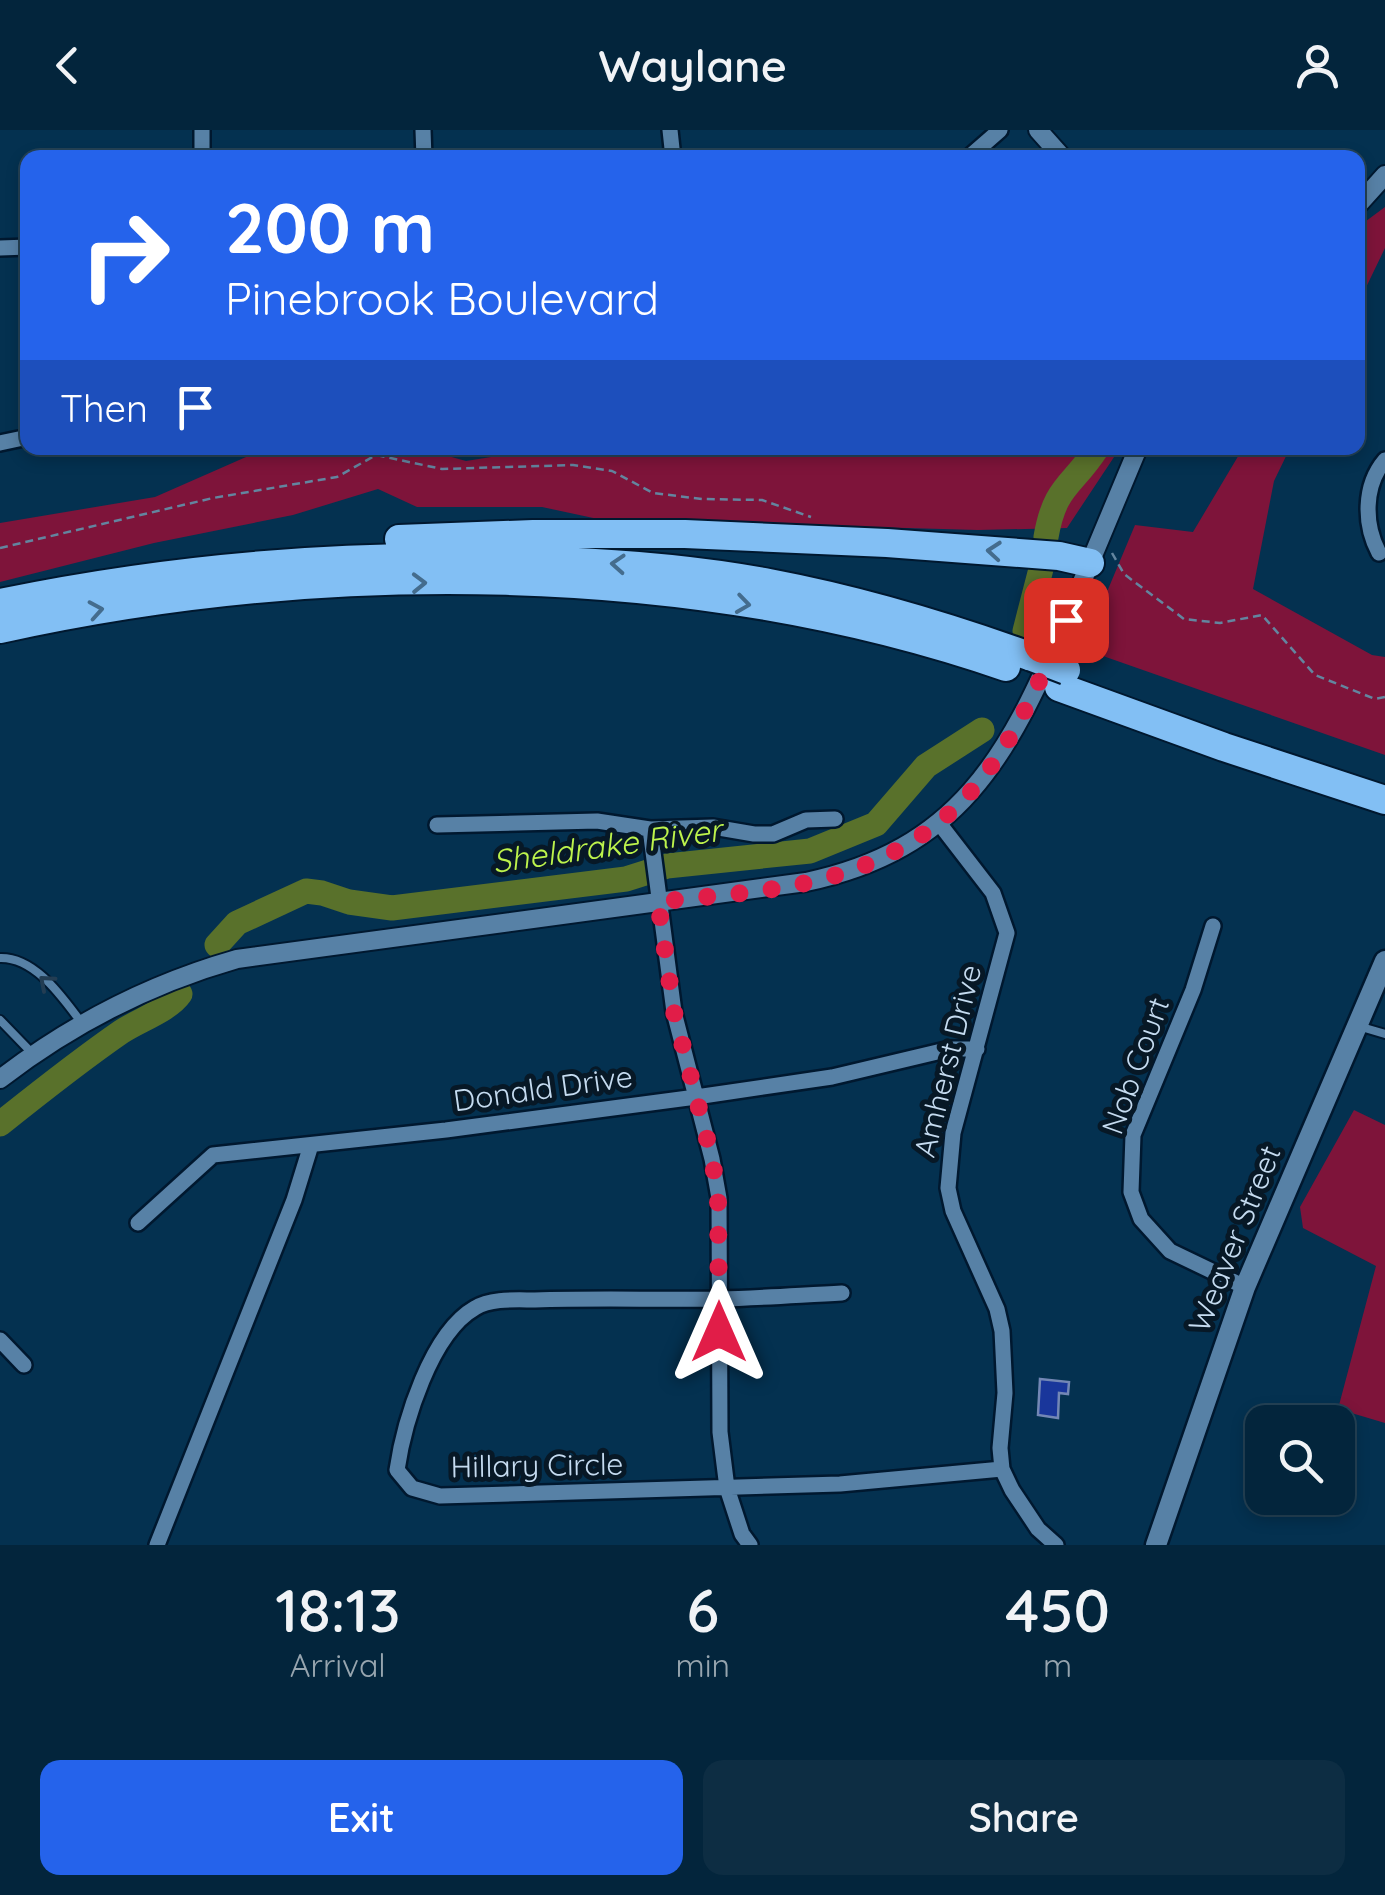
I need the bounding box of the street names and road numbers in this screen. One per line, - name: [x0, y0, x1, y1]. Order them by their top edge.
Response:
- street label: Amherst Drive: [905, 961, 989, 1161]
- street label: Nob Court: [1093, 992, 1177, 1139]
- street label: Donald Drive: [451, 1057, 635, 1119]
- street label: Weaver Street: [1179, 1140, 1289, 1337]
- street label: Hillary Circle: [450, 1444, 624, 1486]

